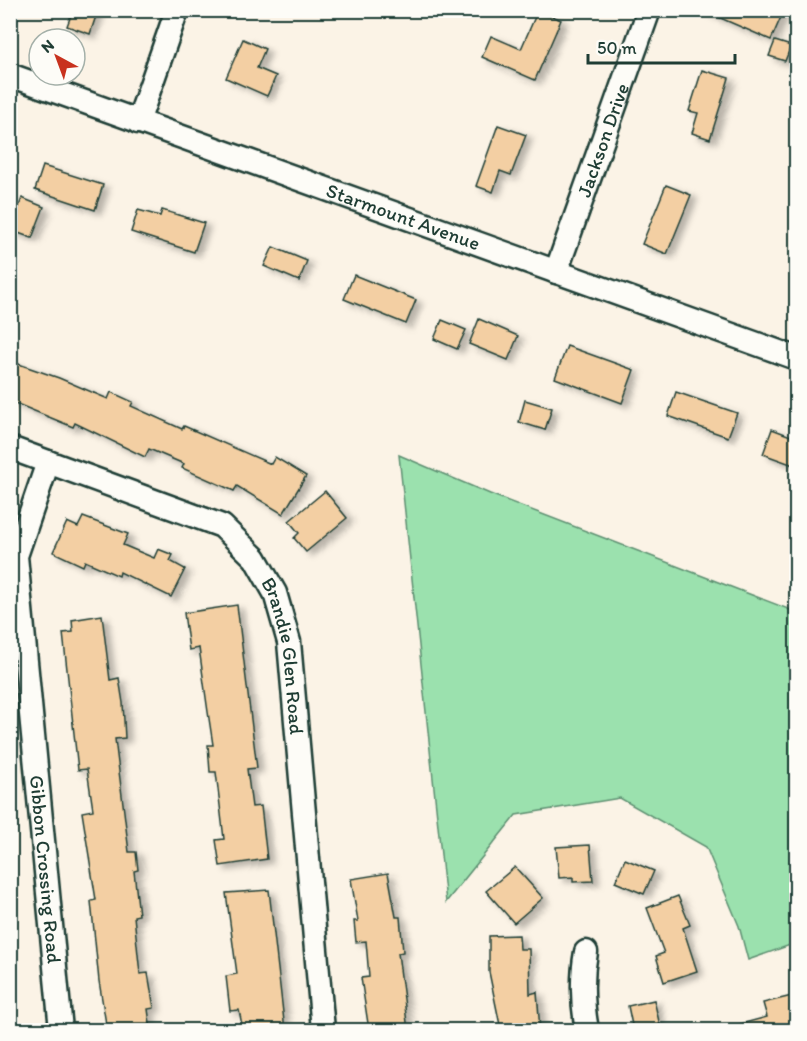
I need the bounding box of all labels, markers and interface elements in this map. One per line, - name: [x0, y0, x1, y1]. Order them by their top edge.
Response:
- north arrow: [27, 27, 87, 87]
- scale bar: [588, 27, 735, 65]
- text: N: [37, 35, 58, 57]
- text: 50 m: [597, 37, 637, 59]
- street label: Jackson Drive: [572, 80, 634, 200]
- street label: Starmount Avenue: [323, 178, 483, 255]
- street label: Brandie Glen Road: [257, 573, 309, 736]
- street label: Gibbon Crossing Road: [25, 774, 67, 965]

